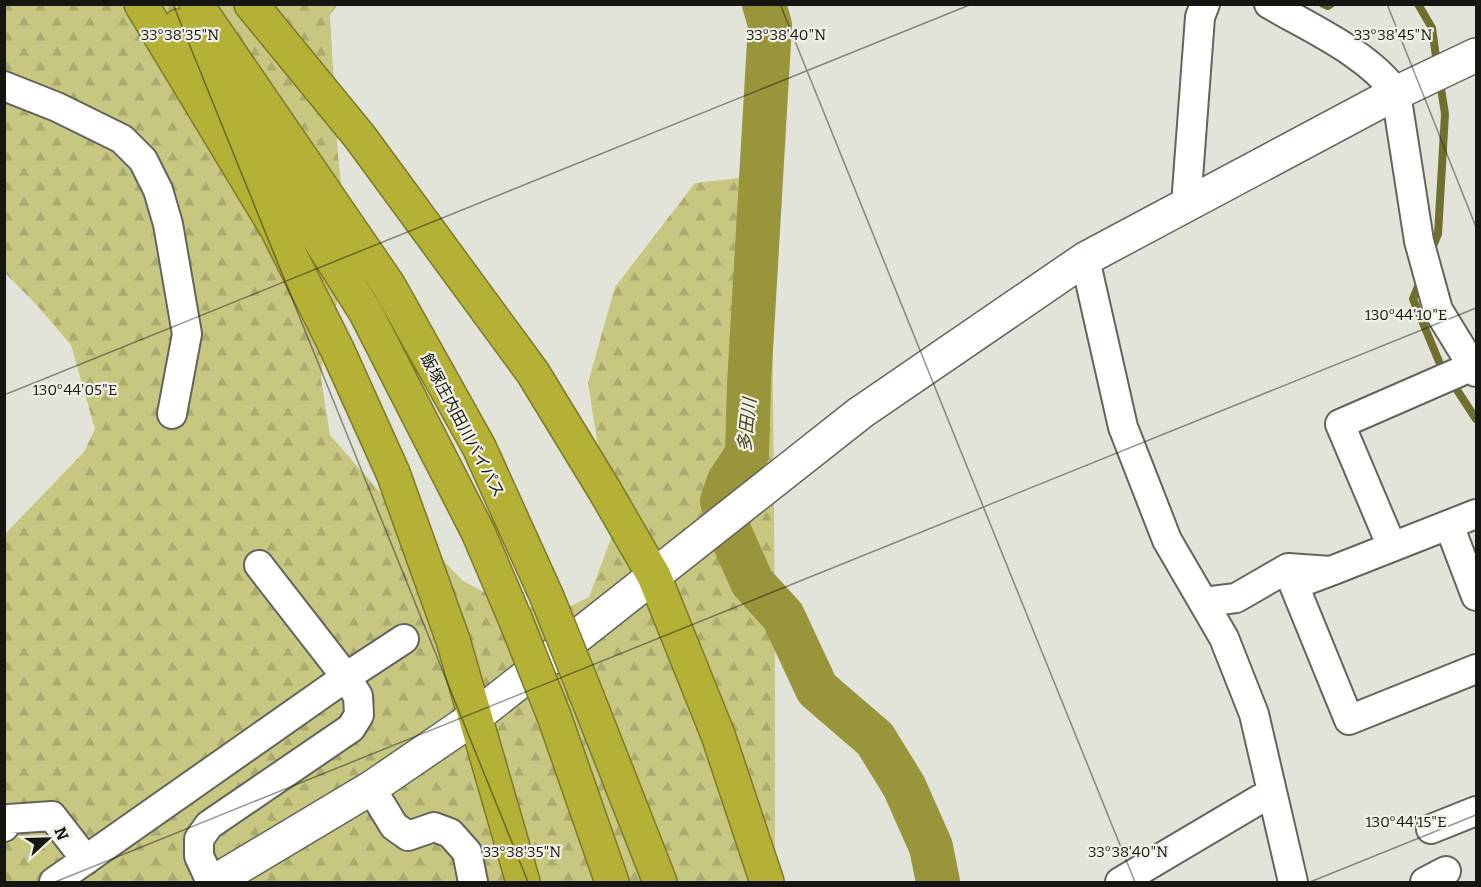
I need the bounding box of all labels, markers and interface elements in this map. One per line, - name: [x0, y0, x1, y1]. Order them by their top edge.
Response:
- text: 33°38'35"N: [141, 26, 219, 44]
- text: 33°38'40"N: [746, 26, 826, 44]
- text: 33°38'45"N: [1354, 26, 1432, 44]
- text: 130°44'10"E: [1365, 306, 1447, 324]
- street label: 飯塚庄内田川バイパス: [417, 350, 508, 500]
- text: 130°44'05"E: [33, 381, 117, 399]
- water label: 多田川: [733, 395, 761, 453]
- north arrow: [18, 809, 78, 869]
- text: 130°44'15"E: [1366, 813, 1446, 831]
- text: N: [50, 824, 73, 843]
- text: 33°38'35"N: [483, 843, 561, 861]
- text: 33°38'40"N: [1088, 843, 1168, 861]

